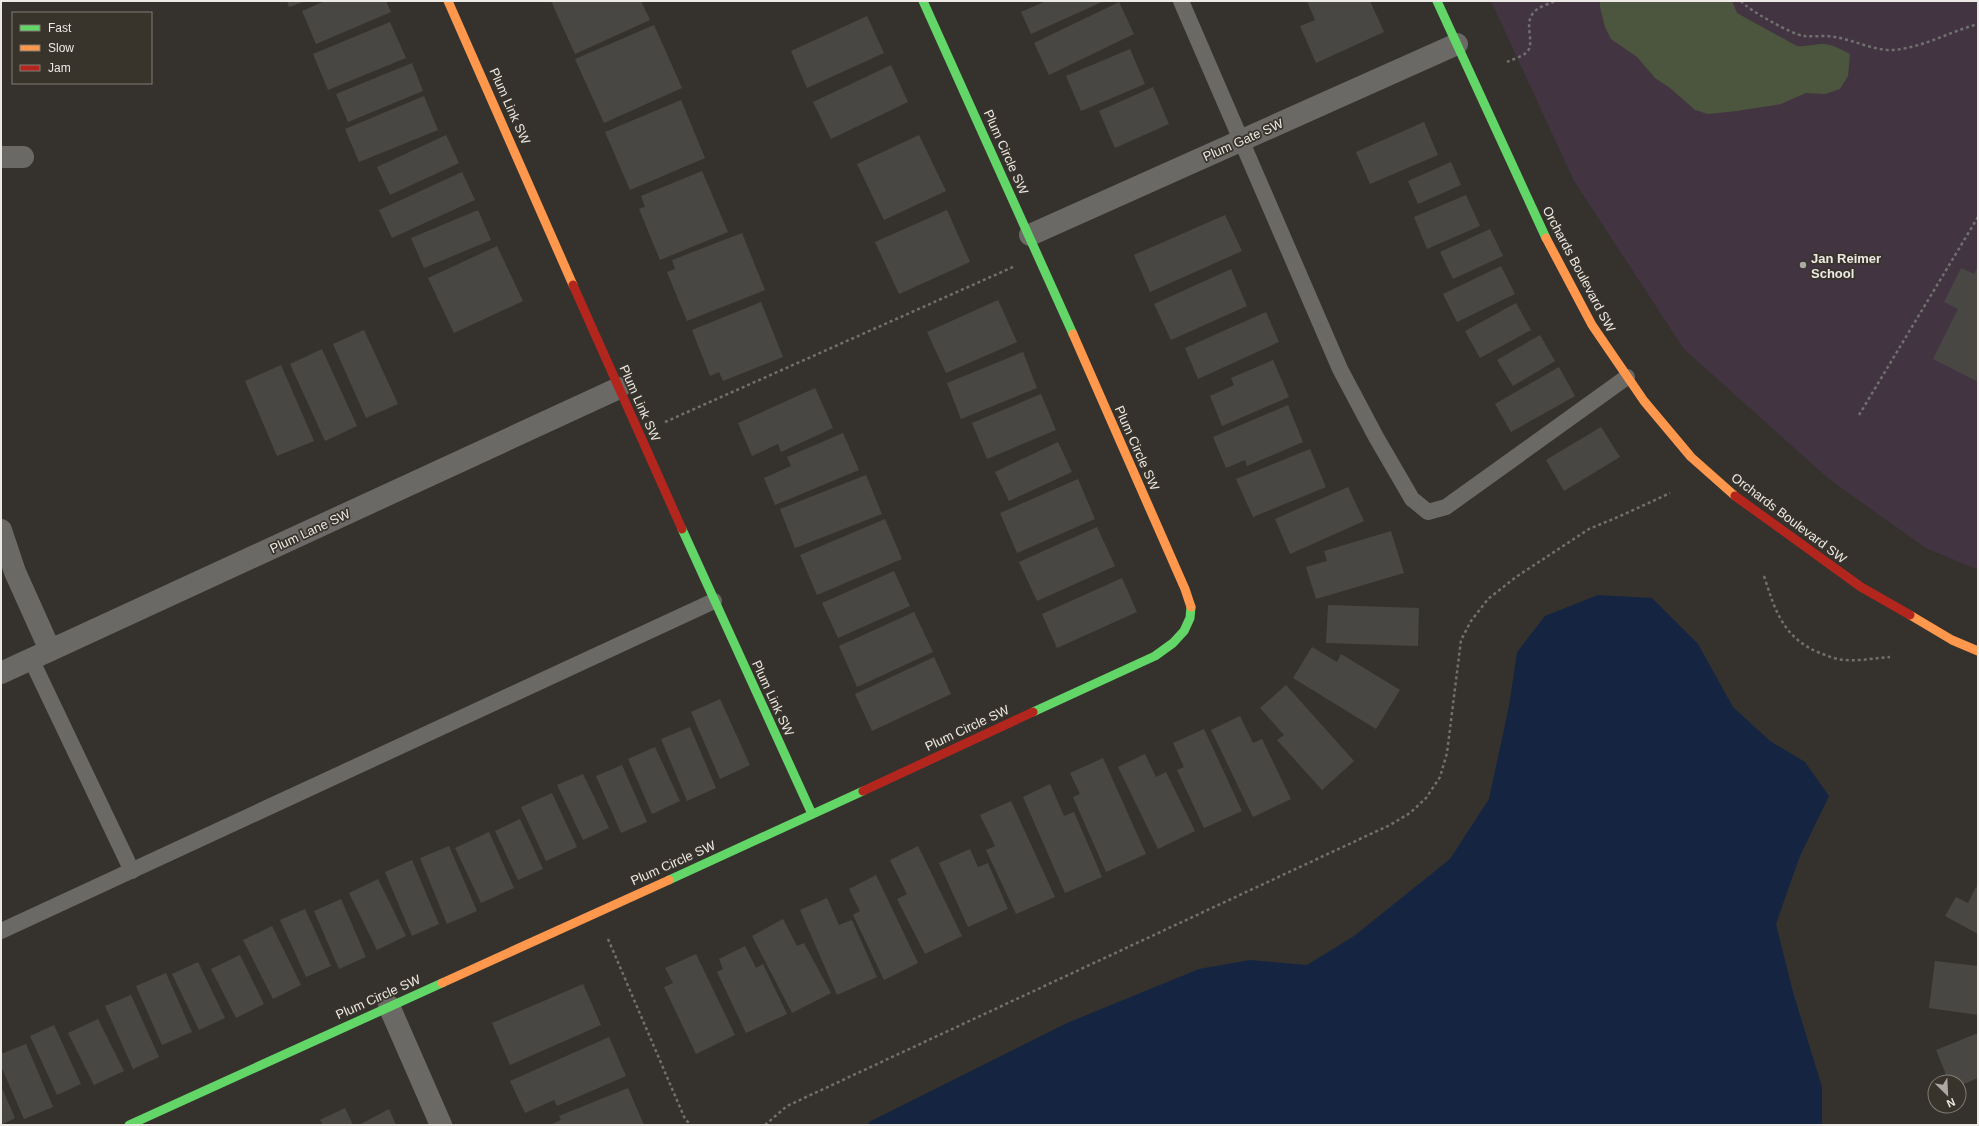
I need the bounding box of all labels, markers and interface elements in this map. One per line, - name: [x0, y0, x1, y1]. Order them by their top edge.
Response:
- legend: [12, 12, 152, 84]
- text: Fast: [48, 21, 72, 35]
- text: Slow: [48, 41, 74, 55]
- text: Jam: [48, 61, 71, 75]
- street label: Plum Link SW: [487, 66, 534, 147]
- street label: Plum Circle SW: [981, 107, 1032, 197]
- street label: Plum Gate SW: [1201, 115, 1286, 164]
- street label: Orchards Boulevard SW: [1539, 204, 1619, 335]
- place label: Jan Reimer School: [1811, 251, 1881, 281]
- marker: Jan Reimer School: [1798, 260, 1808, 270]
- street label: Plum Link SW: [617, 363, 664, 444]
- street label: Plum Circle SW: [1112, 403, 1163, 493]
- street label: Orchards Boulevard SW: [1729, 470, 1850, 567]
- street label: Plum Lane SW: [268, 506, 353, 556]
- street label: Plum Link SW: [749, 658, 797, 739]
- street label: Plum Circle SW: [923, 702, 1012, 754]
- street label: Plum Circle SW: [628, 837, 718, 888]
- street label: Plum Circle SW: [333, 971, 423, 1022]
- north arrow: [1927, 1074, 1967, 1114]
- text: N: [1945, 1096, 1957, 1110]

